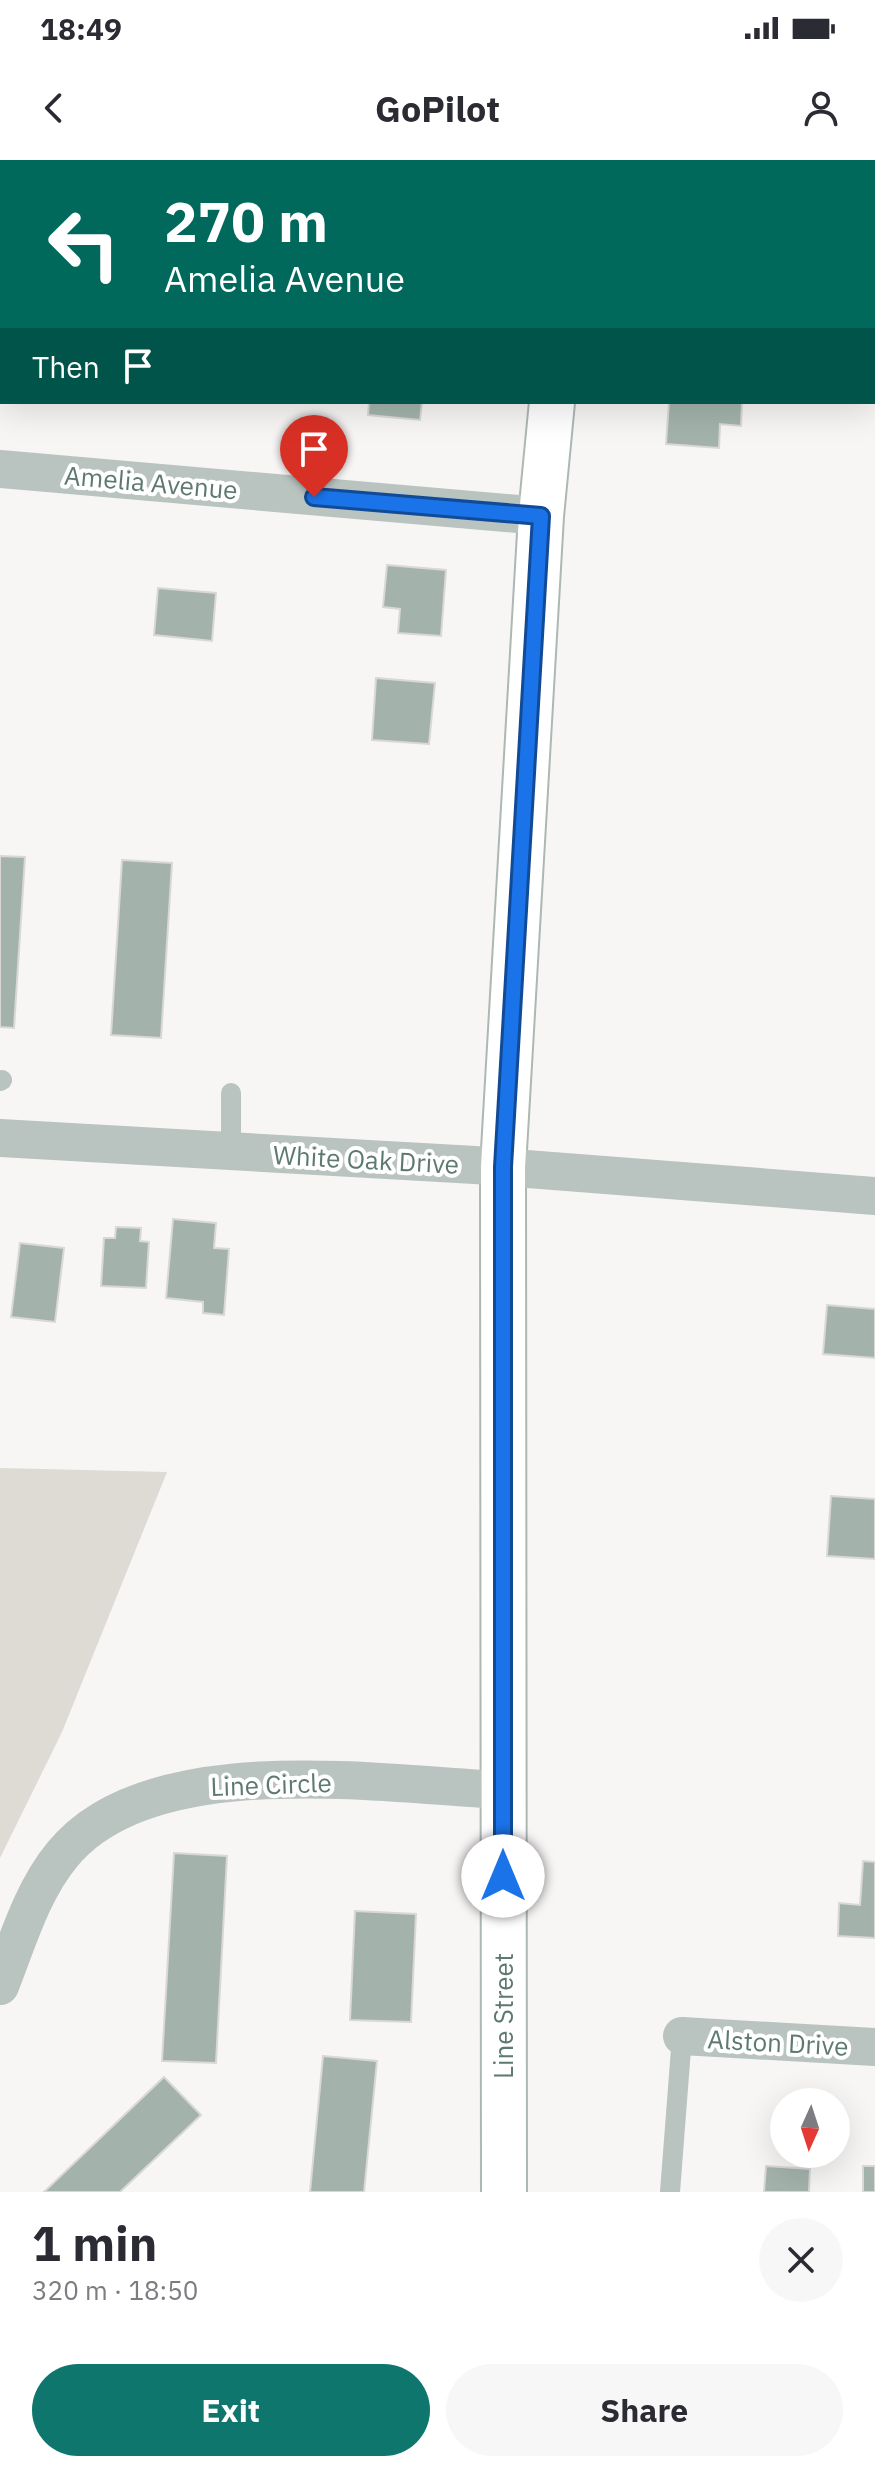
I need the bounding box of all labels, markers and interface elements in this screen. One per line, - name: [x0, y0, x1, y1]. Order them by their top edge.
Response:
- text: 18:49: [40, 9, 122, 48]
- text: GoPilot: [375, 85, 500, 132]
- icon: back: [32, 86, 76, 130]
- icon: person: [799, 86, 843, 130]
- text: 270 m: [164, 185, 328, 257]
- icon: left: [32, 192, 136, 296]
- text: Amelia Avenue: [164, 255, 405, 302]
- icon: arrive: [116, 344, 160, 388]
- text: Then: [32, 347, 100, 386]
- pin: [280, 415, 348, 497]
- icon: arrive: [292, 427, 336, 471]
- street label: Amelia Avenue: [63, 457, 239, 507]
- street label: White Oak Drive: [272, 1137, 460, 1181]
- street label: Line Circle: [210, 1765, 332, 1803]
- position arrow: [461, 1834, 545, 1918]
- street label: Line Street: [486, 1953, 520, 2079]
- street label: Alston Drive: [707, 2021, 849, 2063]
- north arrow: [770, 2088, 850, 2168]
- map controls: [770, 2088, 850, 2168]
- text: 1 min: [32, 2212, 157, 2274]
- button: close: [759, 2218, 843, 2302]
- text: 320 m · 18:50: [32, 2273, 198, 2307]
- button: Exit: [32, 2364, 430, 2456]
- button: Share: [446, 2364, 843, 2456]

